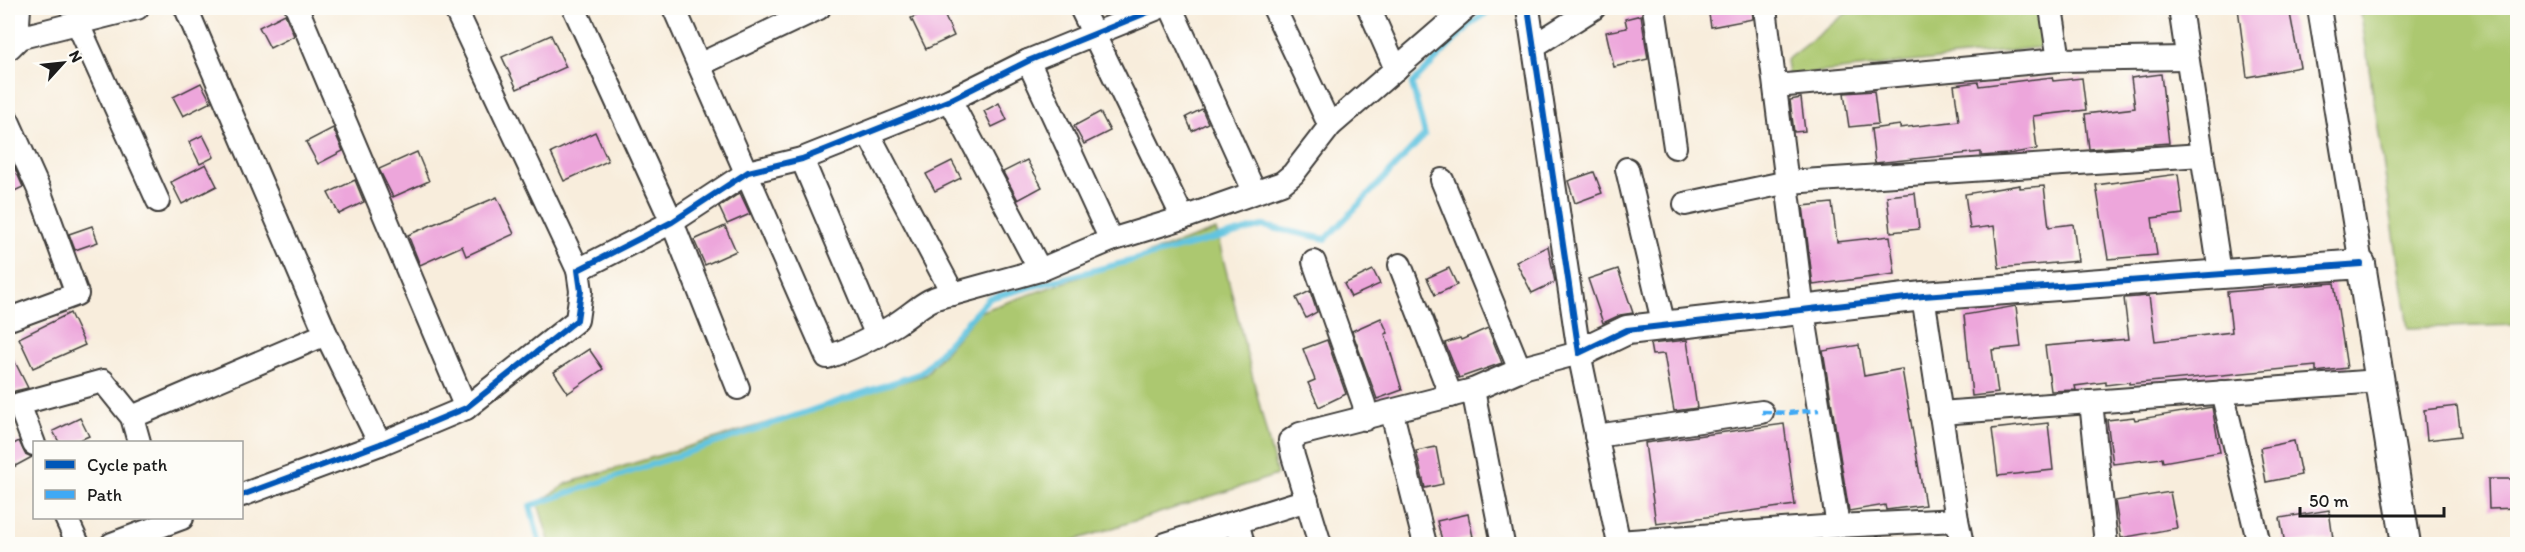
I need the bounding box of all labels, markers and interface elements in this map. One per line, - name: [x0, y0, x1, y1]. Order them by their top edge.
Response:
- north arrow: [33, 33, 93, 93]
- text: N: [65, 47, 87, 66]
- legend: [33, 441, 243, 519]
- text: Cycle path: [87, 454, 168, 476]
- scale bar: [2300, 480, 2444, 518]
- text: Path: [87, 484, 122, 506]
- text: 50 m: [2309, 490, 2349, 512]

